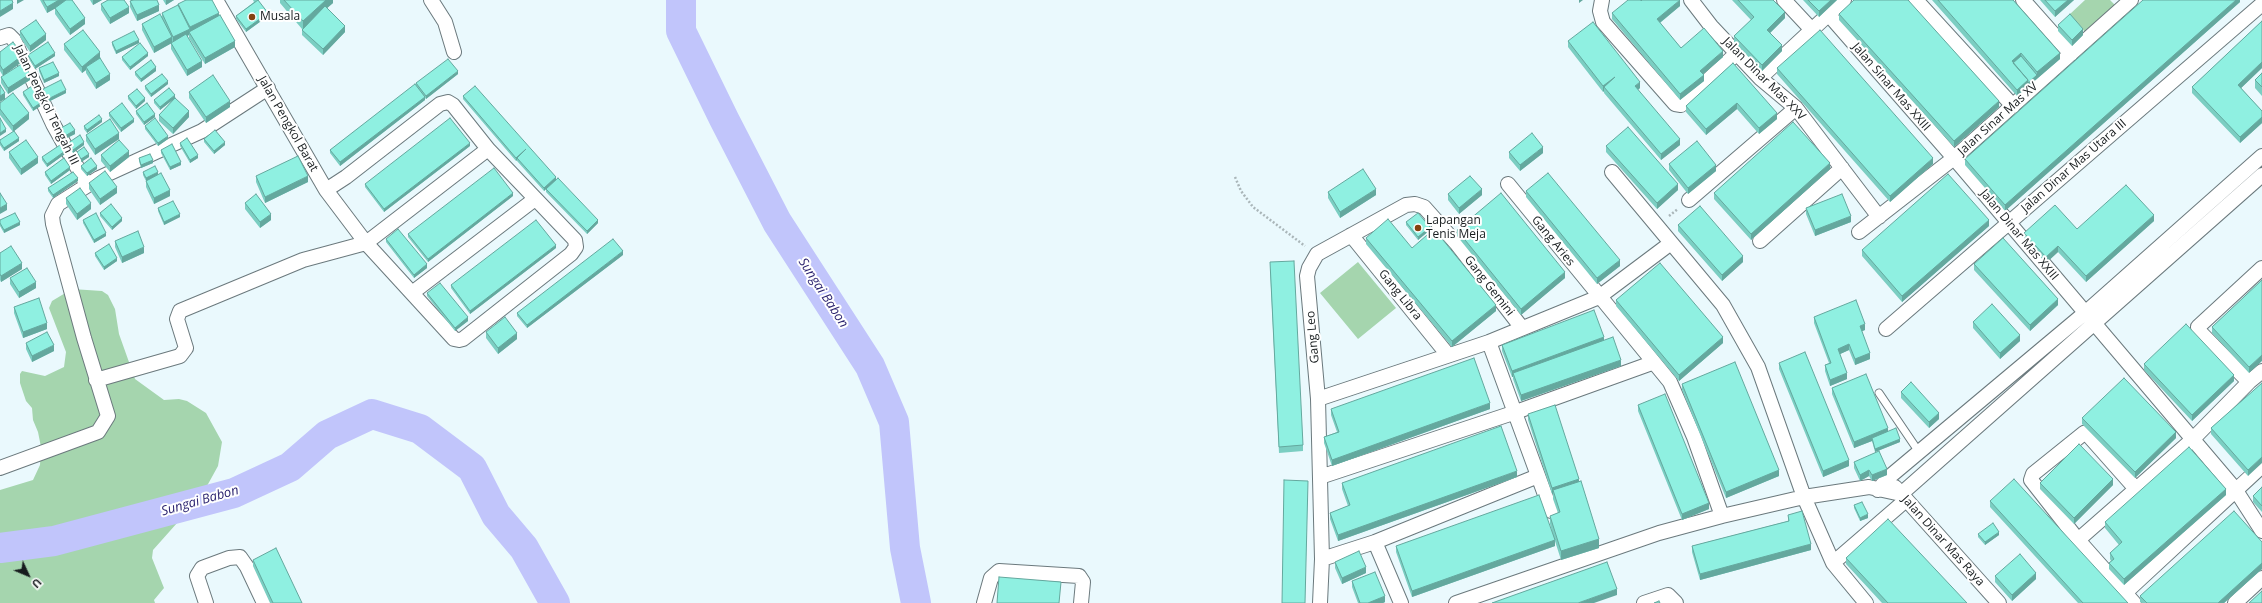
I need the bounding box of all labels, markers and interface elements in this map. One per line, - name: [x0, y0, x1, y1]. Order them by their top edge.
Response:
- place label: Musala: [260, 10, 300, 24]
- marker: Musala: [247, 12, 257, 22]
- street label: Jalan Dinar Mas XXV: [1720, 35, 1808, 123]
- street label: Jalan Sinar Mas XXIII: [1849, 40, 1933, 134]
- street label: Jalan Pengkol Tengah III: [11, 43, 81, 167]
- street label: Jalan Pengkol Barat: [255, 74, 321, 174]
- street label: Jalan Sinar Mas XV: [1955, 79, 2041, 159]
- street label: Jalan Dinar Mas Utara III: [2018, 116, 2130, 216]
- street label: Jalan Dinar Mas XXIII: [1977, 187, 2061, 283]
- street label: Gang Aries: [1528, 213, 1578, 269]
- place label: Lapangan Tenis Meja: [1426, 214, 1486, 242]
- marker: Lapangan Tenis Meja: [1413, 223, 1423, 233]
- street label: Gang Gemini: [1461, 253, 1517, 319]
- water label: Sungai Babon: [795, 255, 851, 331]
- street label: Gang Libra: [1375, 267, 1425, 323]
- street label: Gang Leo: [1304, 310, 1322, 364]
- water label: Sungai Babon: [160, 483, 240, 519]
- street label: Jalan Dinar Mas Raya: [1899, 493, 1987, 589]
- north arrow: [8, 555, 48, 595]
- text: U: [29, 575, 45, 592]

